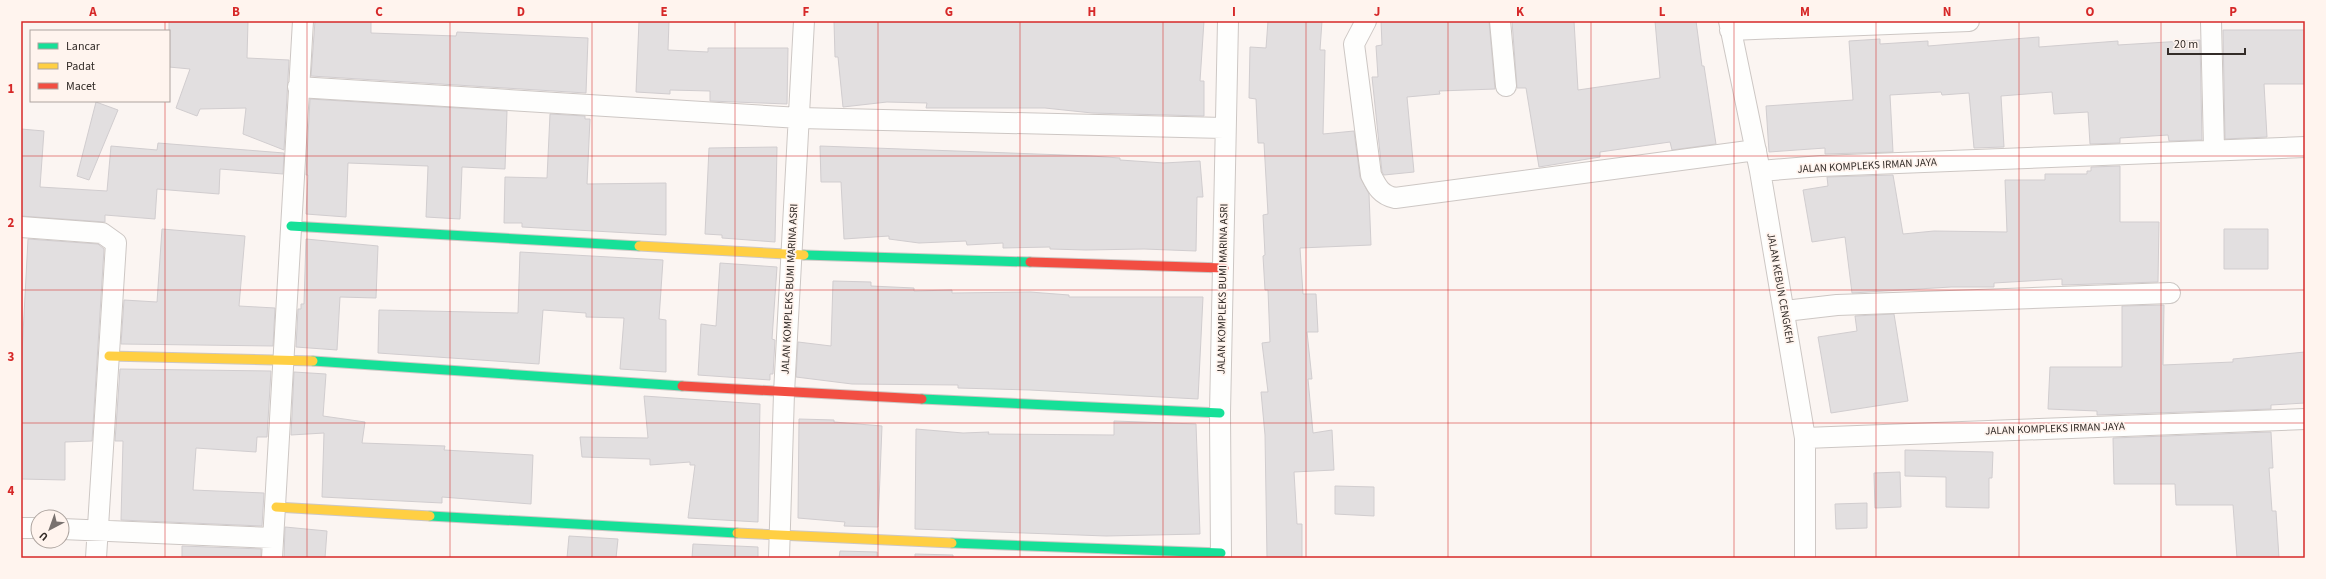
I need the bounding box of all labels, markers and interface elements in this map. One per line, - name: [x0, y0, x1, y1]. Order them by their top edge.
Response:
- text: A: [88, 3, 97, 21]
- text: B: [232, 3, 240, 21]
- text: C: [375, 3, 383, 21]
- text: D: [517, 3, 525, 21]
- text: E: [660, 3, 668, 21]
- text: F: [803, 3, 810, 21]
- text: G: [945, 3, 953, 21]
- text: H: [1088, 3, 1096, 21]
- text: I: [1232, 3, 1236, 21]
- text: J: [1374, 3, 1380, 21]
- text: K: [1516, 3, 1525, 21]
- text: L: [1659, 3, 1666, 21]
- text: M: [1800, 3, 1810, 21]
- text: N: [1943, 3, 1951, 21]
- text: O: [2086, 3, 2095, 21]
- text: P: [2229, 3, 2237, 21]
- legend: [30, 30, 170, 102]
- scale bar: [2168, 30, 2245, 56]
- text: 20 m: [2174, 36, 2198, 53]
- text: Lancar: [66, 38, 101, 55]
- text: Padat: [66, 58, 95, 75]
- text: Macet: [66, 78, 96, 95]
- text: 1: [8, 80, 15, 98]
- street label: JALAN KOMPLEKS IRMAN JAYA: [1797, 154, 1937, 177]
- street label: JALAN KOMPLEKS BUMI MARINA ASRI: [778, 203, 801, 375]
- street label: JALAN KOMPLEKS BUMI MARINA ASRI: [1214, 203, 1231, 375]
- text: 2: [8, 214, 15, 232]
- street label: JALAN KEBUN CENGKEH: [1763, 231, 1798, 345]
- text: 3: [8, 348, 15, 366]
- street label: JALAN KOMPLEKS IRMAN JAYA: [1985, 419, 2125, 438]
- text: 4: [8, 482, 15, 500]
- north arrow: [30, 509, 70, 549]
- text: U: [36, 528, 51, 544]

